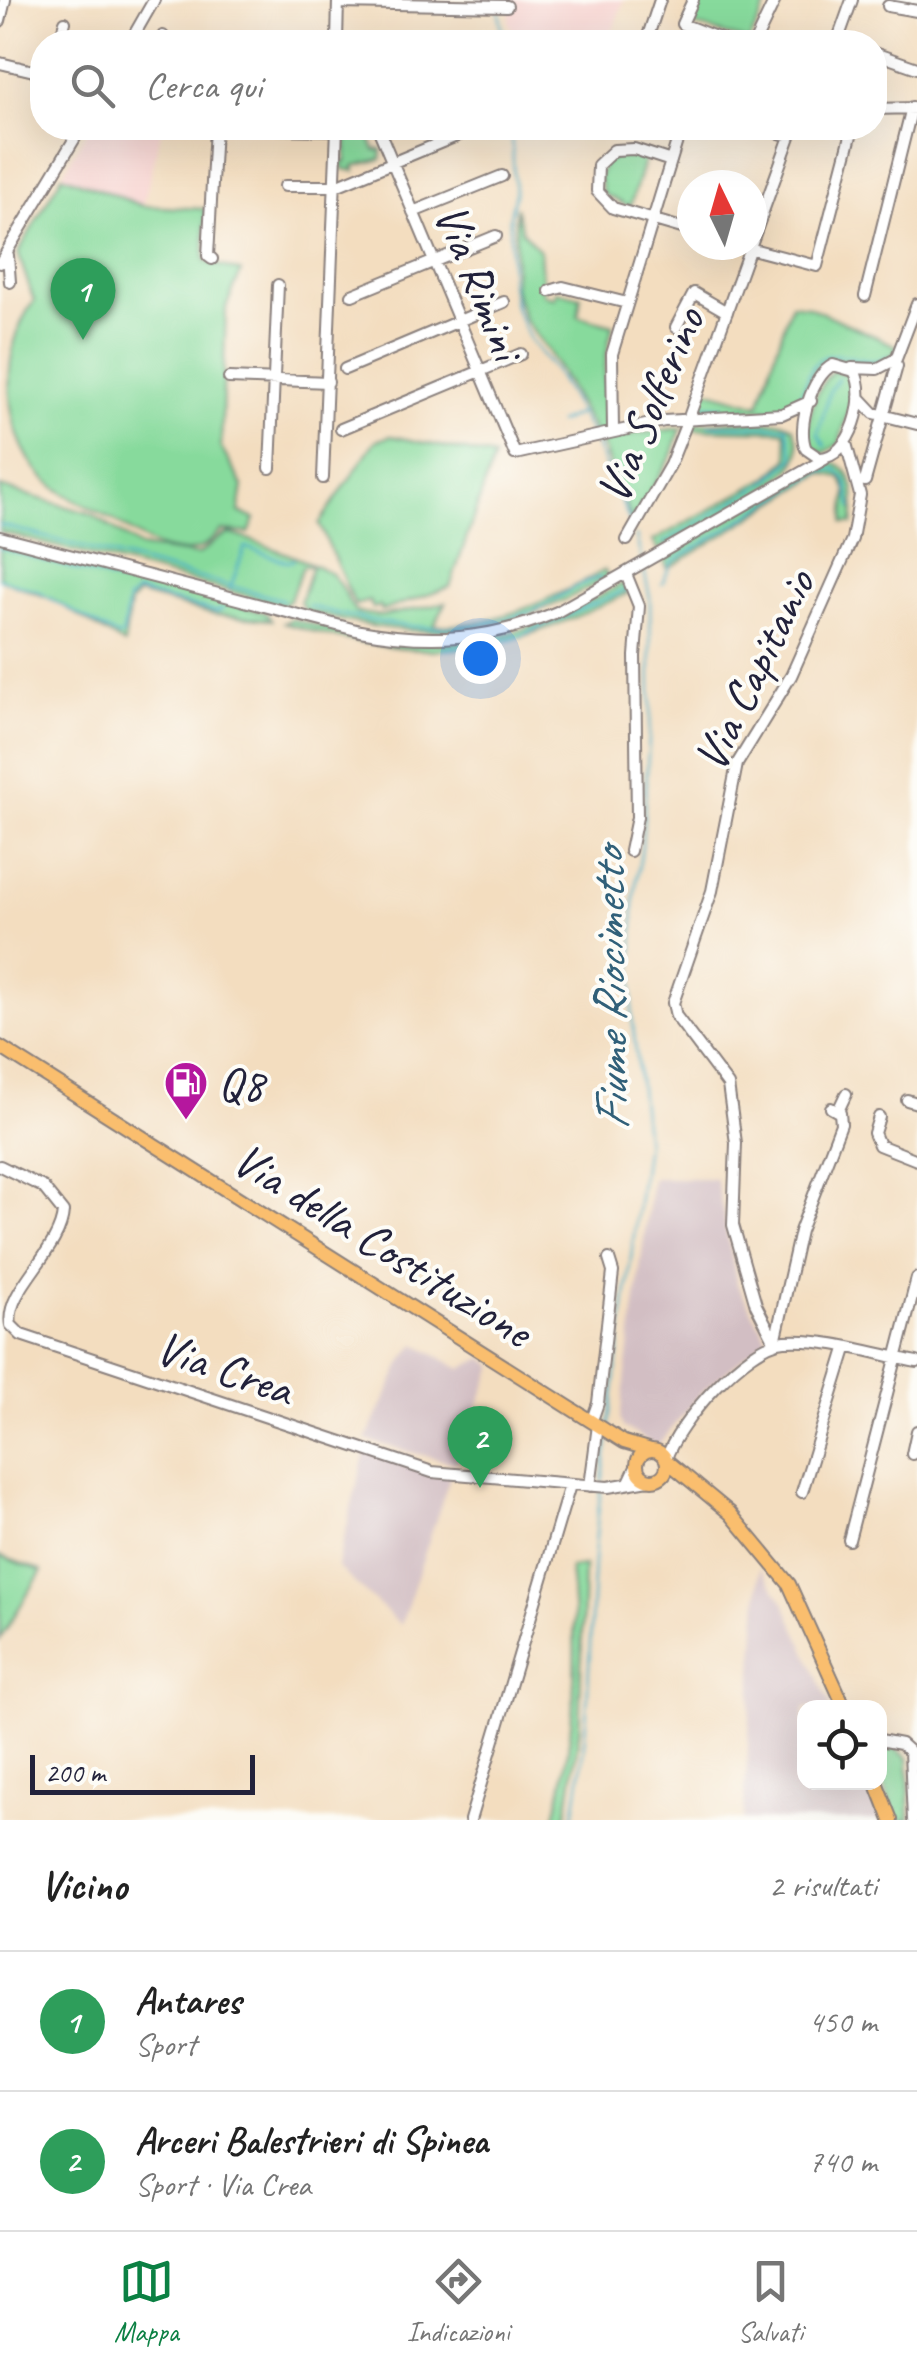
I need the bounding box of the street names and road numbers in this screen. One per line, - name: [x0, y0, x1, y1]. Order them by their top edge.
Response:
- street label: Via Rimini: [421, 195, 539, 373]
- street label: Via Solferino: [582, 297, 719, 512]
- street label: Via Capitanio: [680, 557, 830, 781]
- street label: Via della Costituzione: [222, 1129, 546, 1362]
- street label: Via Crea: [149, 1317, 304, 1420]

